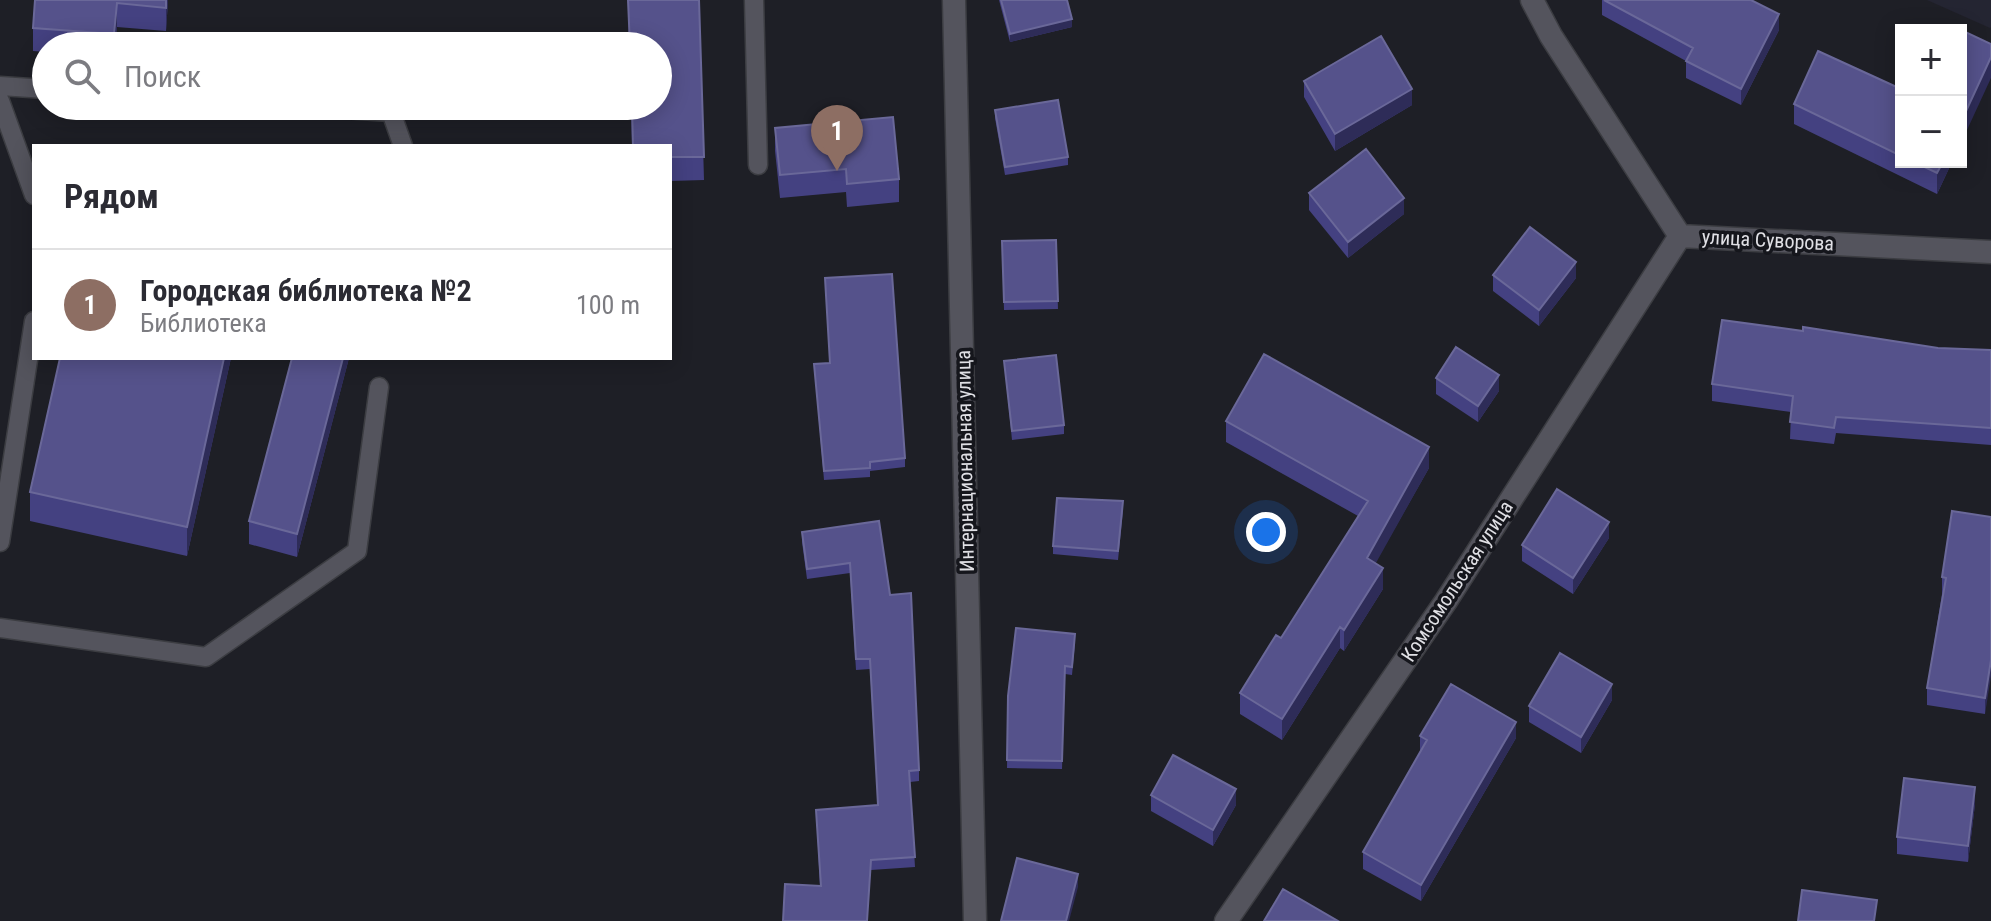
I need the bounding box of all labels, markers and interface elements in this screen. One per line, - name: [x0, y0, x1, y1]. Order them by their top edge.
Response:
- map controls: [1895, 24, 1967, 168]
- button: +: [1895, 24, 1967, 96]
- search box: [32, 32, 672, 120]
- icon: search: [60, 54, 104, 98]
- text: Поиск: [124, 59, 201, 94]
- button: −: [1895, 96, 1967, 168]
- pin: 1: [811, 105, 863, 171]
- text: Рядом: [64, 176, 159, 216]
- street label: улица Суворова: [1701, 225, 1835, 255]
- text: Городская библиотека №2: [140, 273, 472, 308]
- text: 1: [83, 290, 97, 320]
- text: 100 m: [576, 290, 640, 320]
- text: Библиотека: [140, 308, 267, 338]
- street label: Интернациональная улица: [951, 350, 979, 572]
- street label: Комсомольская улица: [1396, 496, 1518, 666]
- your location: [1246, 512, 1286, 552]

